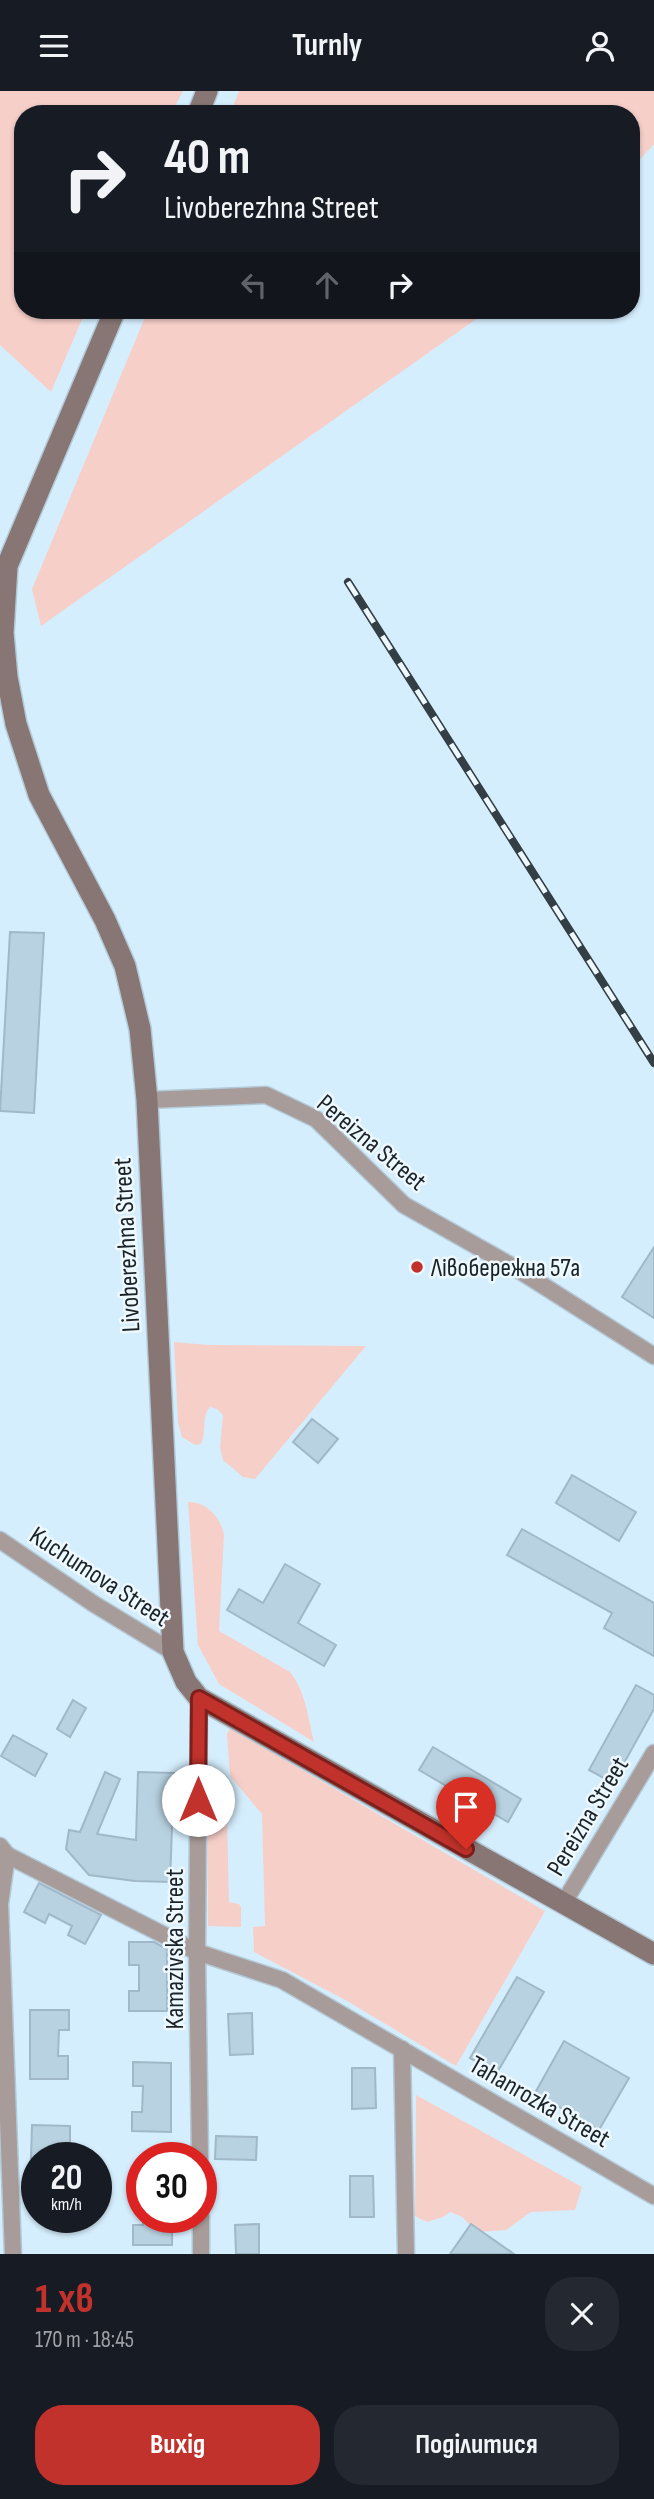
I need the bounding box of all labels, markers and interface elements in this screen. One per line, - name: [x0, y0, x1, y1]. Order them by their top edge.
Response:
- text: Turnly: [292, 26, 362, 65]
- icon: menu: [35, 27, 73, 65]
- icon: person: [581, 27, 619, 65]
- text: 40 m: [164, 129, 250, 188]
- icon: right: [49, 133, 140, 224]
- text: Livoberezhna Street: [164, 189, 379, 228]
- icon: left: [235, 266, 273, 304]
- icon: ahead: [308, 266, 346, 304]
- icon: right: [381, 266, 419, 304]
- street label: Pereizna Street: [310, 1088, 432, 1198]
- street label: Livoberezhna Street: [107, 1157, 148, 1333]
- place label: Лівобережна 57а: [430, 1253, 580, 1284]
- marker: Лівобережна 57а: [409, 1259, 425, 1275]
- street label: Kuchumova Street: [23, 1521, 175, 1634]
- street label: Pereizna Street: [541, 1752, 636, 1882]
- position arrow: [161, 1763, 235, 1837]
- pin: [436, 1777, 496, 1849]
- icon: arrive: [447, 1788, 485, 1826]
- street label: Kamazivska Street: [160, 1869, 191, 2029]
- street label: Tahanrozka Street: [464, 2050, 615, 2155]
- speed limit sign: 30: [126, 2142, 217, 2233]
- text: 20: [51, 2157, 83, 2200]
- text: km/h: [51, 2194, 82, 2215]
- text: 1 хв: [35, 2274, 94, 2325]
- button: close: [545, 2277, 619, 2351]
- text: 170 m · 18:45: [35, 2326, 134, 2354]
- button: Вихід: [35, 2405, 320, 2485]
- button: Поділитися: [334, 2405, 619, 2485]

